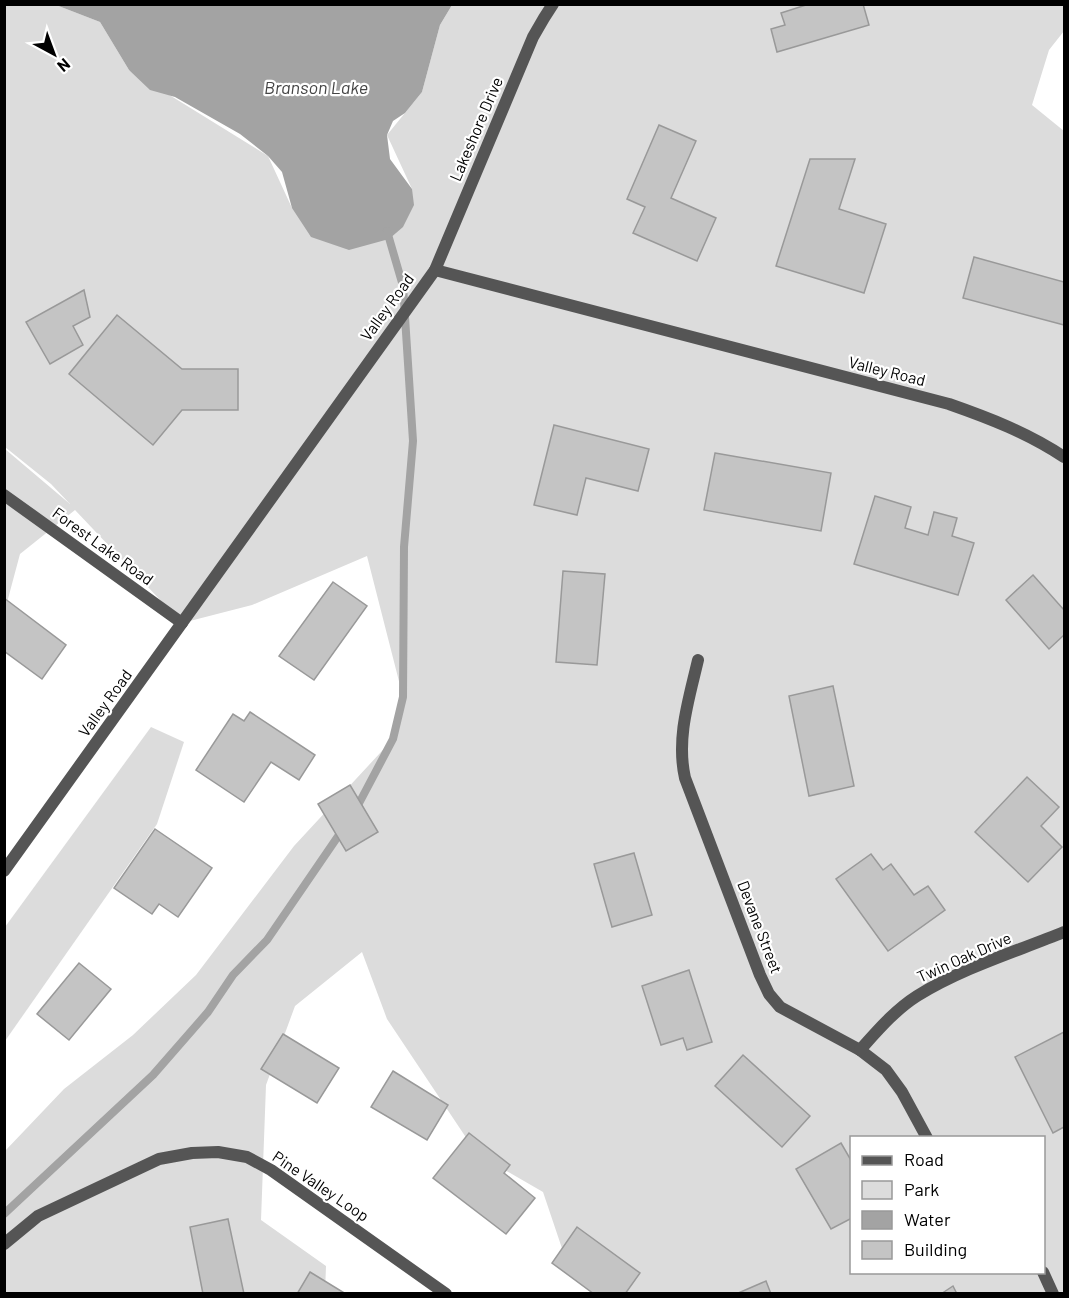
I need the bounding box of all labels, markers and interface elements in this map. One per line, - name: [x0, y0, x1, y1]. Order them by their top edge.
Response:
- north arrow: [24, 24, 84, 84]
- text: N: [54, 55, 74, 76]
- street label: Lakeshore Drive: [445, 74, 506, 184]
- water label: Branson Lake: [264, 76, 368, 98]
- street label: Valley Road: [356, 269, 417, 344]
- street label: Valley Road: [847, 352, 927, 389]
- street label: Forest Lake Road: [49, 503, 157, 589]
- street label: Valley Road: [74, 665, 135, 740]
- street label: Devane Street: [734, 878, 787, 976]
- street label: Twin Oak Drive: [914, 927, 1014, 986]
- legend: [850, 1136, 1045, 1274]
- street label: Pine Valley Loop: [269, 1146, 373, 1225]
- text: Road: [904, 1148, 944, 1170]
- text: Park: [904, 1178, 939, 1200]
- text: Water: [904, 1208, 951, 1230]
- text: Building: [904, 1238, 967, 1260]

